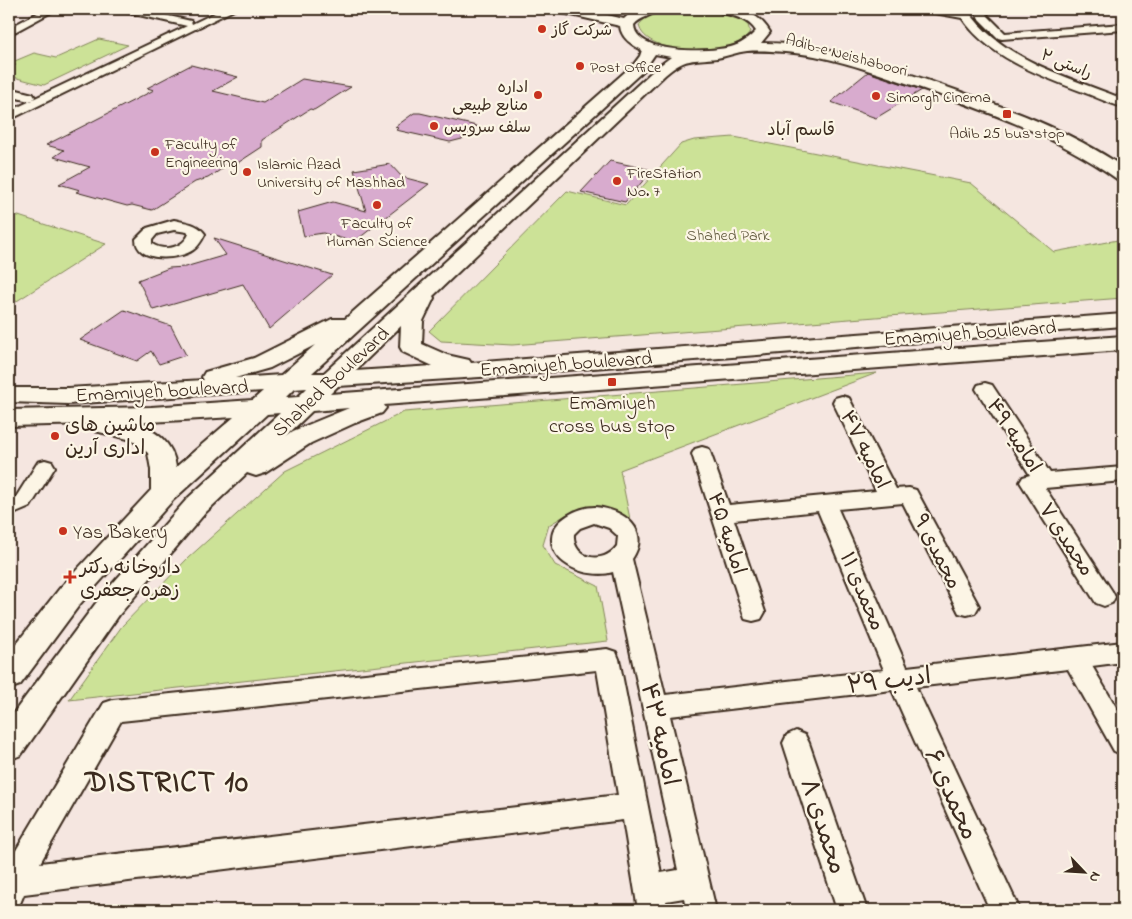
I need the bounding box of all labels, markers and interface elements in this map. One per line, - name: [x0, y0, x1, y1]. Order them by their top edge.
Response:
- place label: شرکت گاز: [550, 19, 612, 43]
- marker: شرکت گاز: [536, 23, 548, 35]
- street label: Adib-e Neishaboori: [783, 28, 910, 84]
- street label: راستی ۲: [1037, 44, 1095, 86]
- place label: Post Office: [590, 56, 662, 80]
- marker: Post Office: [574, 60, 586, 72]
- place label: اداره منابع طبیعی: [452, 76, 528, 118]
- place label: Simorgh Cinema: [886, 86, 991, 110]
- marker: اداره منابع طبیعی: [532, 89, 544, 101]
- marker: Simorgh Cinema: [870, 90, 882, 102]
- marker: Adib 25 bus stop: [1001, 108, 1013, 120]
- place label: سلف سرویس: [444, 116, 531, 140]
- district label: قاسم آباد: [767, 118, 835, 144]
- marker: سلف سرویس: [428, 120, 440, 132]
- place label: Adib 25 bus stop: [949, 122, 1065, 146]
- place label: Faculty of Engineering: [164, 133, 238, 175]
- marker: Faculty of Engineering: [149, 146, 161, 158]
- place label: Islamic Azad University of Mashhad: [257, 153, 405, 195]
- place label: FireStation No. 7: [626, 162, 701, 204]
- marker: Islamic Azad University of Mashhad: [241, 166, 253, 178]
- marker: FireStation No. 7: [611, 175, 623, 187]
- marker: Faculty of Human Science: [371, 199, 383, 211]
- place label: Faculty of Human Science: [327, 212, 428, 254]
- park label: Shahed Park: [686, 224, 771, 248]
- street label: Emamiyeh boulevard: [883, 314, 1057, 355]
- street label: Shahed Boulevard: [266, 321, 397, 445]
- street label: Emamiyeh boulevard: [479, 345, 653, 386]
- street label: Emamiyeh boulevard: [75, 373, 249, 411]
- marker: Emamiyeh cross bus stop: [606, 376, 618, 388]
- place label: Emamiyeh cross bus stop: [549, 390, 675, 442]
- street label: امامیه ۴۹: [978, 394, 1048, 479]
- street label: امامیه ۴۷: [832, 406, 896, 494]
- place label: ماشین های اداری آرین: [65, 412, 155, 464]
- marker: ماشین های اداری آرین: [49, 430, 61, 442]
- street label: امامیه ۴۵: [699, 489, 752, 578]
- street label: محمدی ۷: [1030, 498, 1100, 583]
- street label: محمدی ۹: [904, 509, 967, 595]
- place label: Yas Bakery: [73, 519, 167, 548]
- marker: Yas Bakery: [57, 525, 69, 537]
- street label: محمدی ۱۱: [831, 548, 890, 636]
- place label: داروخانه دکتر زهره جعفری: [78, 554, 181, 606]
- marker: داروخانه دکتر زهره جعفری: [64, 571, 76, 583]
- street label: ادیب ۲۹: [845, 660, 933, 705]
- street label: امامیه ۴۳: [630, 680, 687, 789]
- street label: محمدی ۶: [914, 744, 985, 846]
- district label: DISTRICT 10: [83, 762, 249, 806]
- street label: محمدی ۸: [790, 774, 854, 879]
- north arrow: [1060, 846, 1110, 896]
- text: N: [1083, 868, 1106, 886]

